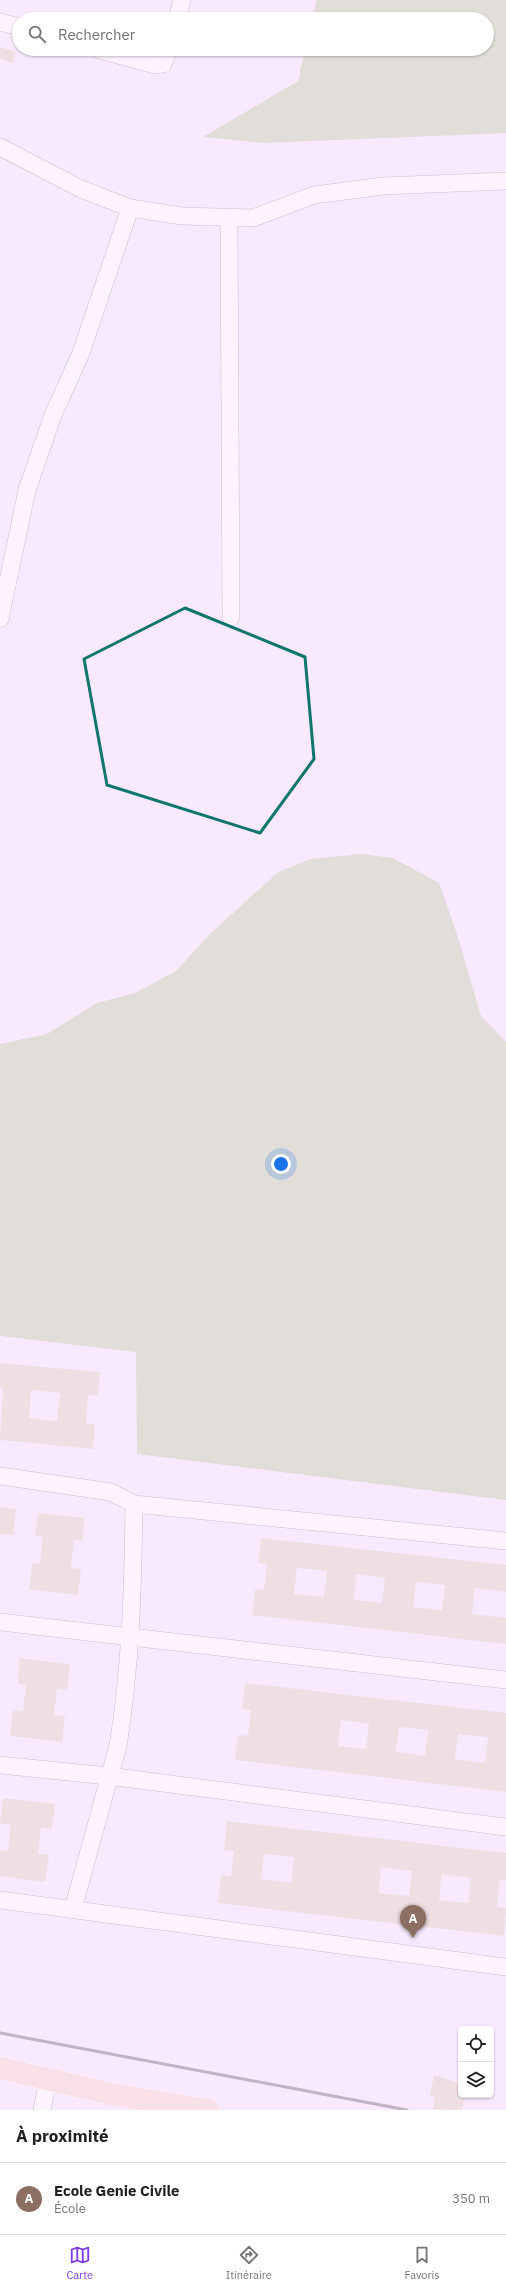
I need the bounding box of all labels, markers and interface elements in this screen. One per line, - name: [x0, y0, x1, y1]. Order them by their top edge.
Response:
- search box: [12, 12, 494, 56]
- icon: search: [26, 23, 48, 45]
- text: Rechercher: [58, 25, 135, 44]
- your location: [271, 1154, 291, 1174]
- pin: A: [400, 1905, 426, 1938]
- map controls: [458, 2026, 494, 2098]
- button: locate: [458, 2026, 494, 2062]
- button: layers: [458, 2062, 494, 2098]
- text: À proximité: [16, 2125, 109, 2147]
- text: Ecole Genie Civile: [54, 2181, 179, 2200]
- text: A: [25, 2190, 33, 2207]
- text: 350 m: [452, 2190, 490, 2207]
- text: École: [54, 2200, 86, 2217]
- tab: Carte: [66, 2244, 93, 2282]
- tab: Itinéraire: [226, 2244, 272, 2282]
- tab: Favoris: [404, 2244, 440, 2282]

